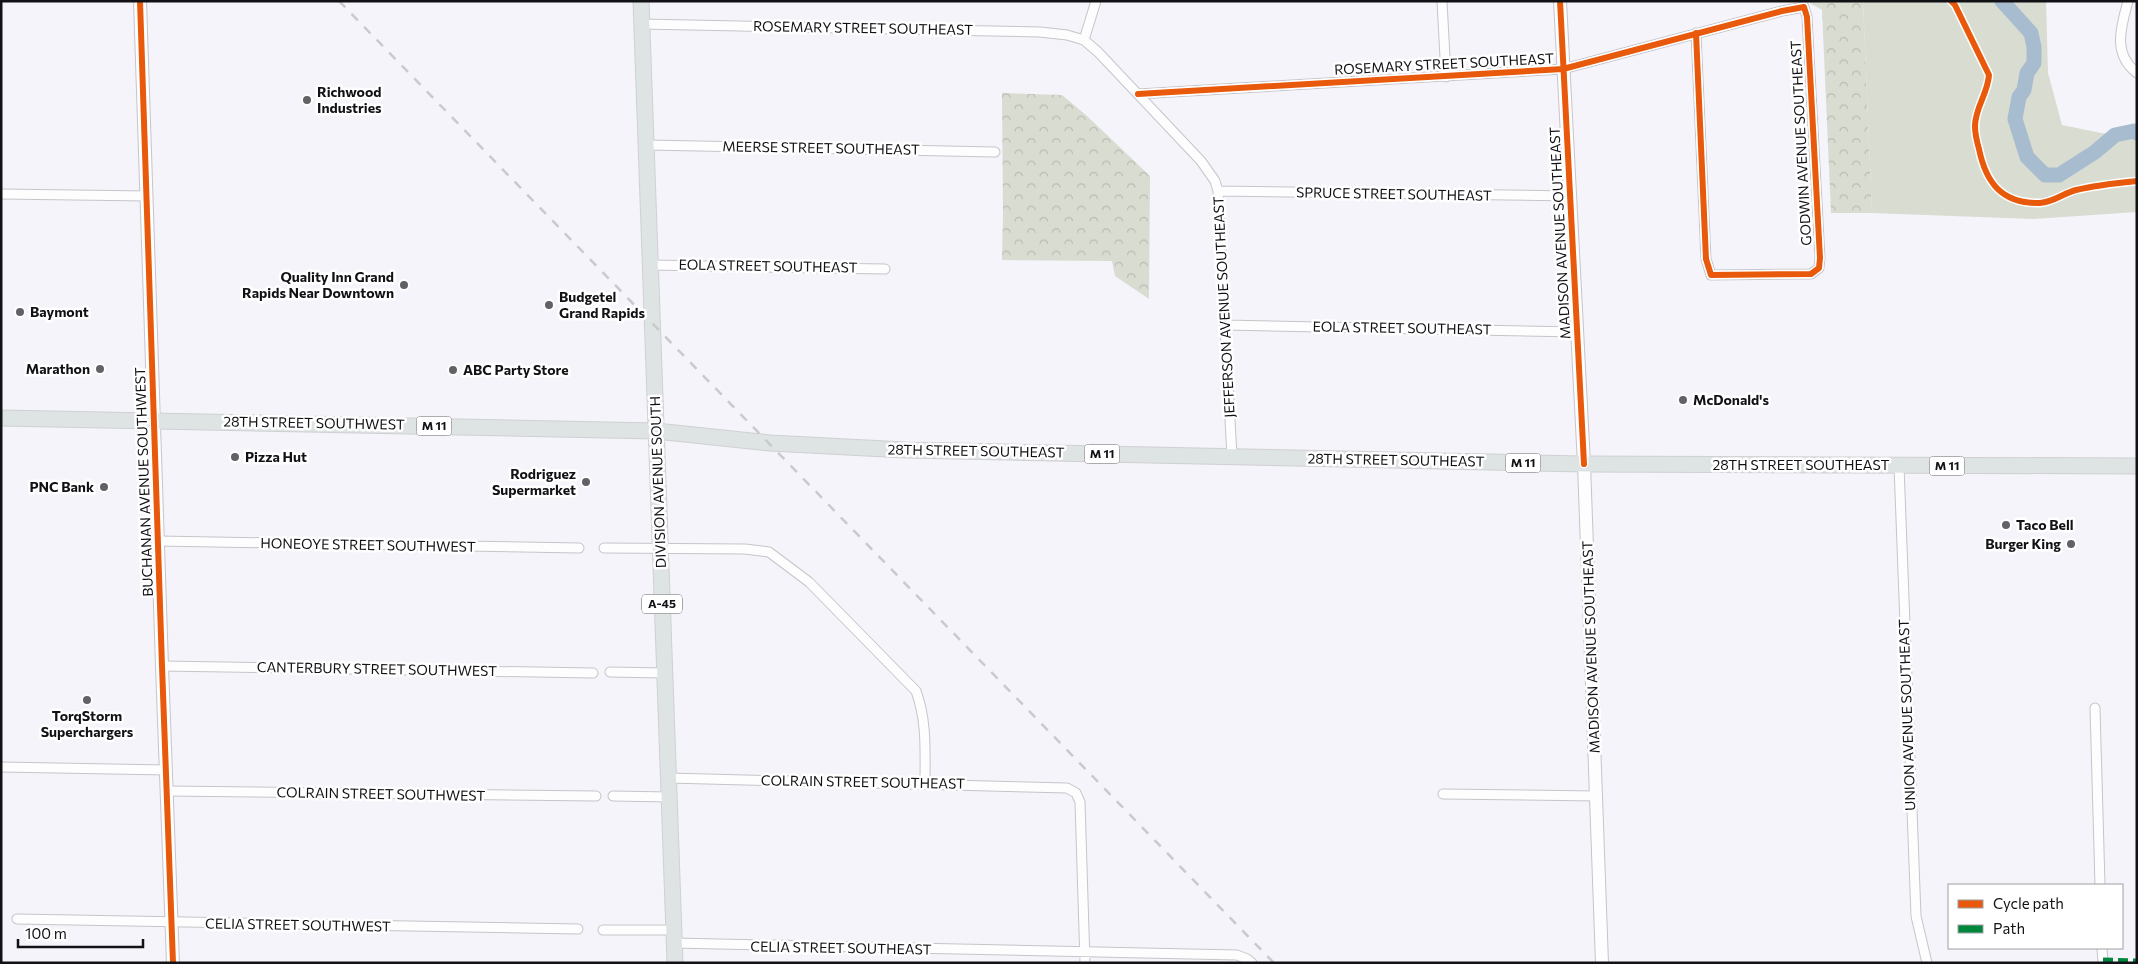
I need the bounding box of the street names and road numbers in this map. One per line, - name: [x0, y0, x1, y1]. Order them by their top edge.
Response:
- street label: ROSEMARY STREET SOUTHEAST: [753, 17, 973, 38]
- street label: GODWIN AVENUE SOUTHEAST: [1787, 40, 1814, 246]
- street label: ROSEMARY STREET SOUTHEAST: [1334, 49, 1554, 78]
- street label: MADISON AVENUE SOUTHEAST: [1545, 126, 1574, 340]
- street label: MEERSE STREET SOUTHEAST: [722, 137, 920, 158]
- street label: SPRUCE STREET SOUTHEAST: [1296, 183, 1492, 204]
- street label: JEFFERSON AVENUE SOUTHEAST: [1209, 196, 1238, 418]
- street label: EOLA STREET SOUTHEAST: [678, 255, 858, 276]
- street label: EOLA STREET SOUTHEAST: [1312, 317, 1492, 338]
- street label: BUCHANAN AVENUE SOUTHWEST: [131, 367, 156, 597]
- street label: DIVISION AVENUE SOUTH: [646, 396, 669, 568]
- street label: 28TH STREET SOUTHWEST: [223, 412, 405, 433]
- road number: M 11: [416, 416, 452, 436]
- street label: 28TH STREET SOUTHEAST: [887, 440, 1065, 461]
- road number: M 11: [1084, 444, 1120, 464]
- street label: 28TH STREET SOUTHEAST: [1307, 449, 1485, 470]
- road number: M 11: [1506, 453, 1540, 472]
- street label: 28TH STREET SOUTHEAST: [1713, 456, 1889, 473]
- road number: M 11: [1930, 456, 1964, 476]
- street label: HONEOYE STREET SOUTHWEST: [260, 534, 476, 555]
- street label: MADISON AVENUE SOUTHEAST: [1578, 540, 1603, 754]
- road number: A-45: [642, 594, 682, 614]
- street label: UNION AVENUE SOUTHEAST: [1895, 619, 1918, 811]
- street label: CANTERBURY STREET SOUTHWEST: [257, 658, 497, 679]
- street label: COLRAIN STREET SOUTHEAST: [761, 771, 965, 792]
- street label: COLRAIN STREET SOUTHWEST: [276, 783, 486, 804]
- street label: CELIA STREET SOUTHWEST: [205, 914, 391, 935]
- street label: CELIA STREET SOUTHEAST: [750, 937, 932, 958]

